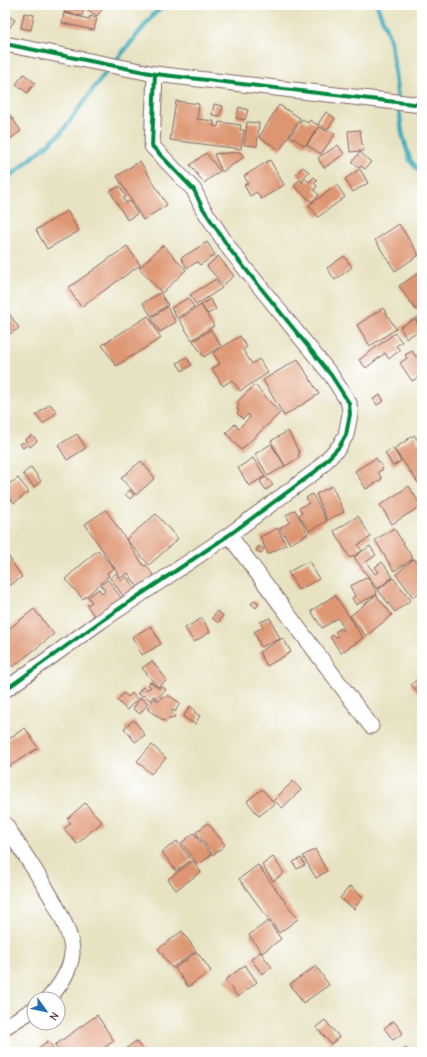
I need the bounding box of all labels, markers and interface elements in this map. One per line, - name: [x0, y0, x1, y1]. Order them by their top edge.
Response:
- north arrow: [26, 991, 66, 1031]
- text: N: [47, 1010, 61, 1023]

